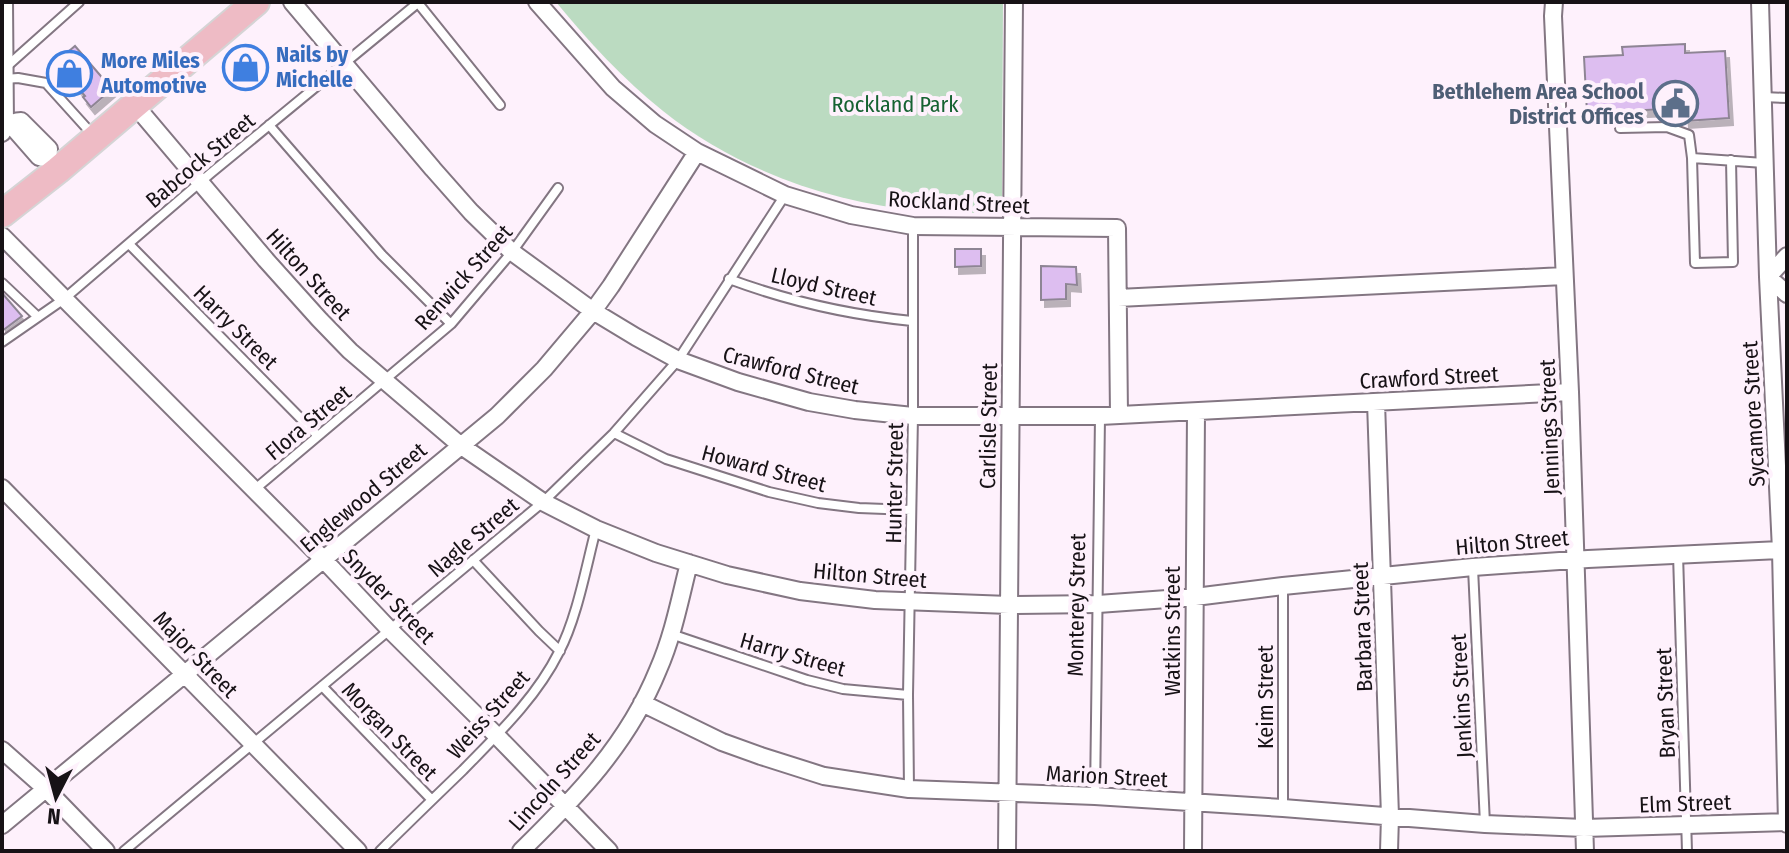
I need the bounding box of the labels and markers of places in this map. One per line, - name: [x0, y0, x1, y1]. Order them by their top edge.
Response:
- place label: Nails by Michelle: [276, 41, 353, 93]
- shop icon: Nails by Michelle: [221, 43, 269, 91]
- place label: More Miles Automotive: [100, 47, 207, 99]
- shop icon: More Miles Automotive: [46, 49, 94, 97]
- place label: Bethlehem Area School District Offices: [1432, 78, 1645, 130]
- public building icon: Bethlehem Area School District Offices: [1651, 80, 1699, 128]

